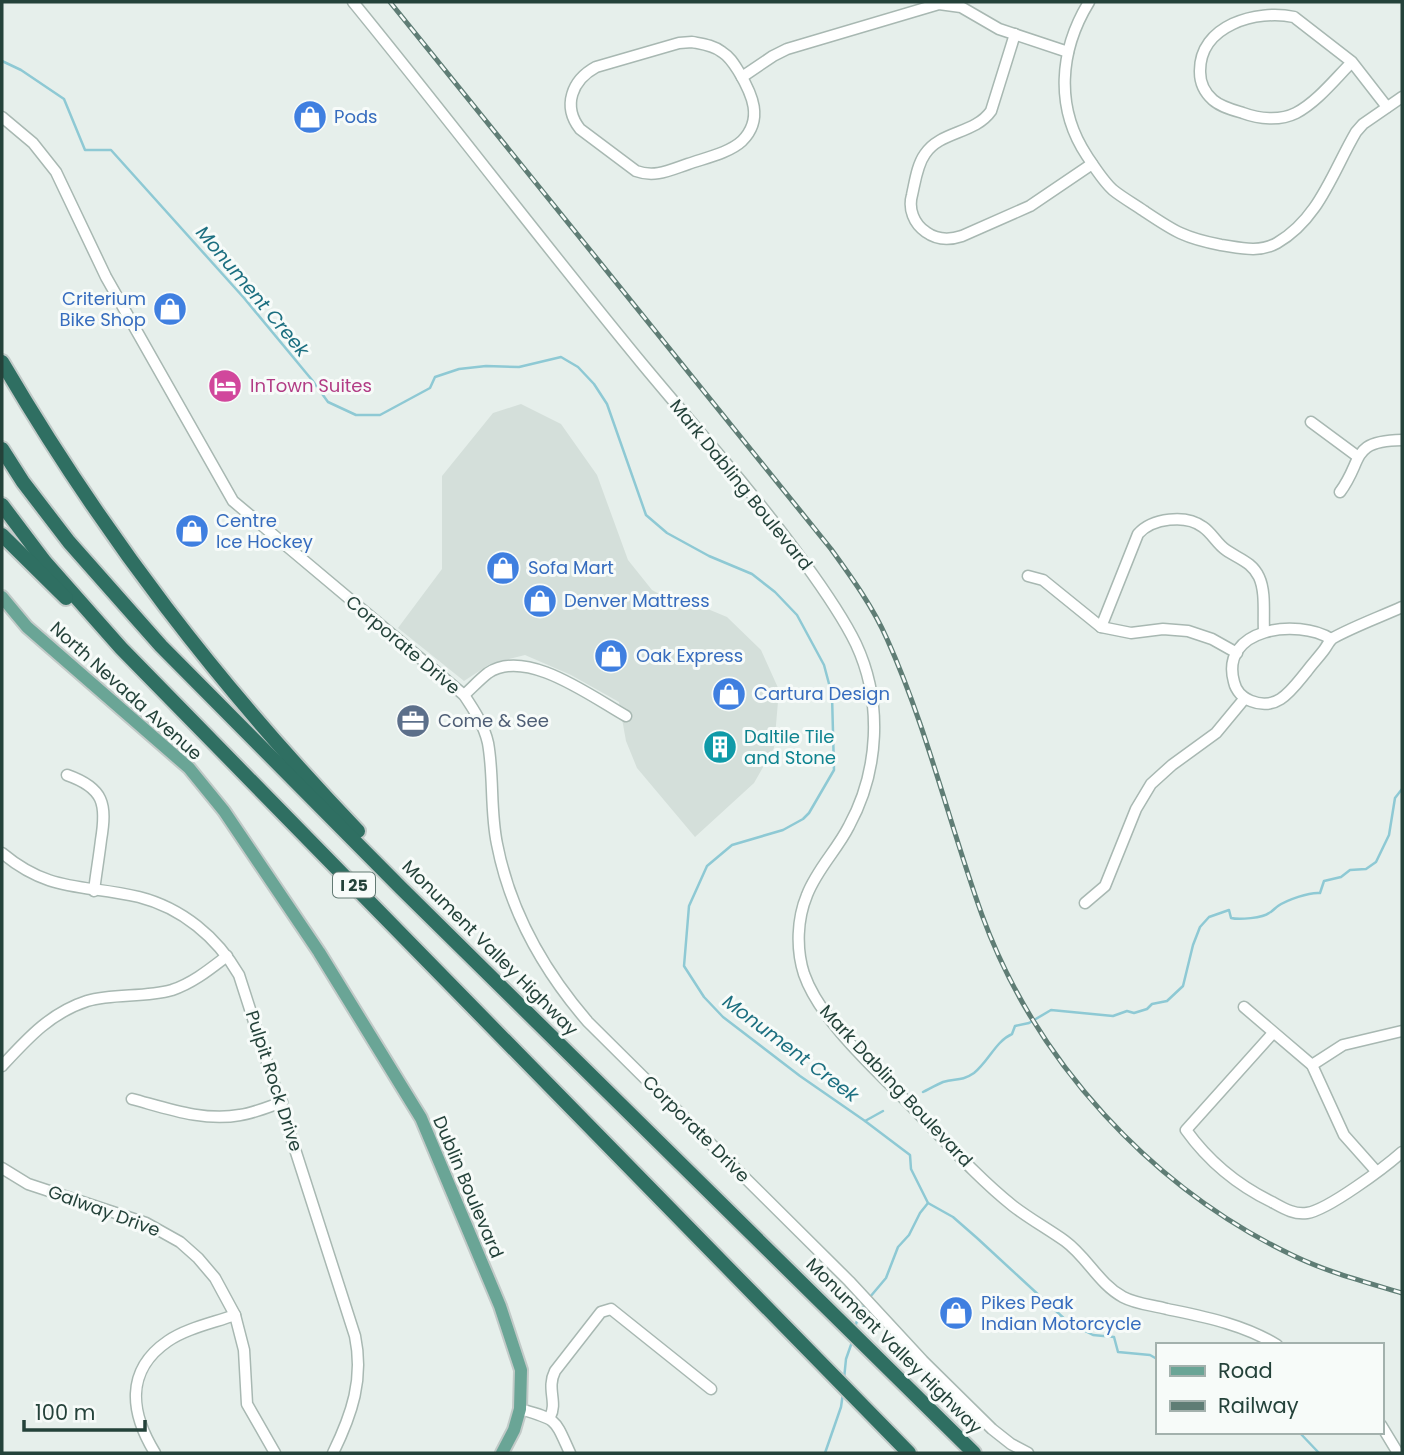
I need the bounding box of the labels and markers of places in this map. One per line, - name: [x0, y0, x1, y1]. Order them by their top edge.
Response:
- shop icon: Pods: [291, 98, 329, 136]
- place label: Pods: [334, 104, 378, 129]
- place label: Criterium Bike Shop: [60, 286, 146, 332]
- shop icon: Criterium Bike Shop: [151, 290, 189, 328]
- hotel icon: InTown Suites: [206, 367, 244, 405]
- place label: InTown Suites: [250, 373, 372, 398]
- place label: Centre Ice Hockey: [216, 508, 313, 554]
- shop icon: Centre Ice Hockey: [173, 512, 211, 550]
- shop icon: Sofa Mart: [484, 549, 522, 587]
- place label: Sofa Mart: [528, 555, 614, 580]
- shop icon: Denver Mattress: [521, 582, 559, 620]
- place label: Denver Mattress: [564, 588, 710, 613]
- shop icon: Oak Express: [592, 637, 630, 675]
- place label: Oak Express: [636, 643, 743, 668]
- shop icon: Cartura Design: [710, 675, 748, 713]
- place label: Cartura Design: [754, 681, 890, 706]
- office icon: Come & See: [394, 702, 432, 740]
- place label: Come & See: [438, 708, 549, 733]
- place label: Daltile Tile and Stone: [744, 724, 836, 770]
- building icon: Daltile Tile and Stone: [701, 728, 739, 766]
- place label: Pikes Peak Indian Motorcycle: [981, 1290, 1141, 1336]
- shop icon: Pikes Peak Indian Motorcycle: [937, 1294, 975, 1332]

